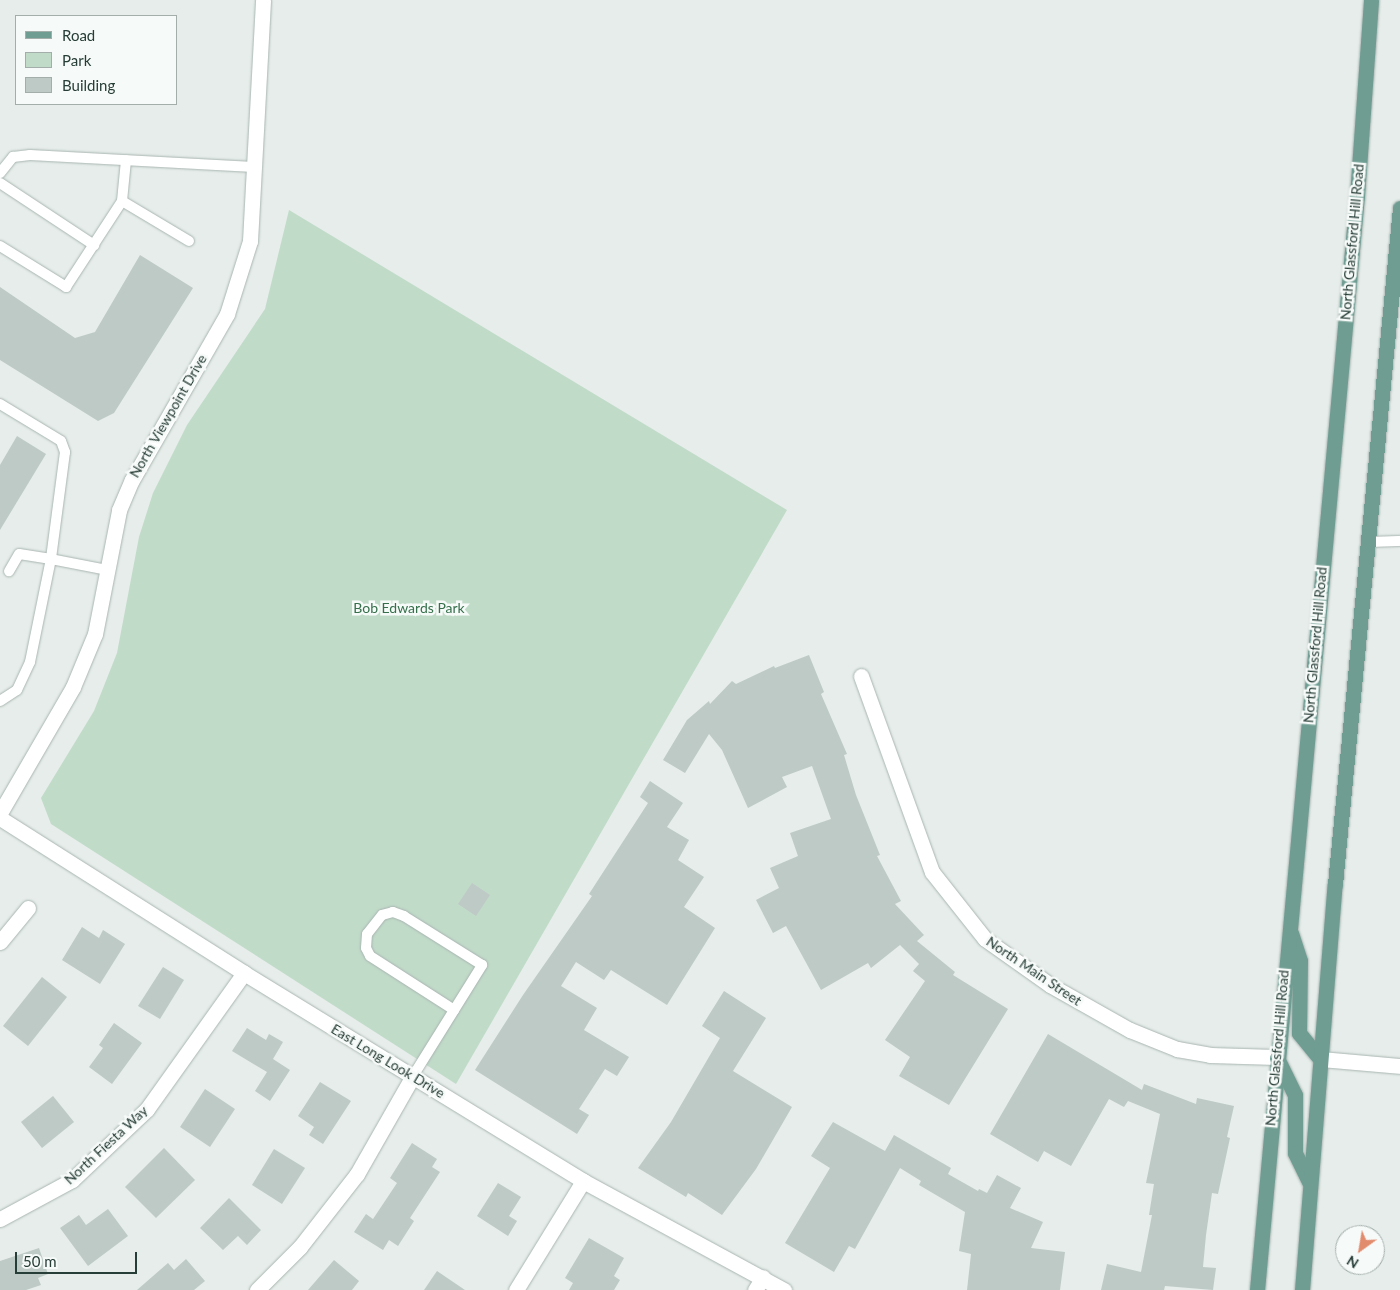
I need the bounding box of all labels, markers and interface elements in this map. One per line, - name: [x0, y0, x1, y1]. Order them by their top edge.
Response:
- legend: [15, 15, 178, 105]
- text: Road: [62, 26, 95, 44]
- text: Park: [62, 51, 91, 69]
- text: Building: [62, 76, 115, 94]
- street label: North Glassford Hill Road: [1337, 163, 1367, 321]
- street label: North Viewpoint Drive: [126, 351, 210, 481]
- street label: North Glassford Hill Road: [1300, 566, 1330, 724]
- park label: Bob Edwards Park: [353, 600, 465, 616]
- street label: North Main Street: [983, 933, 1085, 1009]
- street label: North Glassford Hill Road: [1262, 969, 1292, 1127]
- street label: East Long Look Drive: [328, 1020, 448, 1102]
- street label: North Fiesta Way: [61, 1102, 151, 1188]
- north arrow: [1335, 1225, 1385, 1275]
- scale bar: [18, 1242, 140, 1274]
- text: 50 m: [23, 1252, 57, 1270]
- text: N: [1343, 1252, 1361, 1272]

